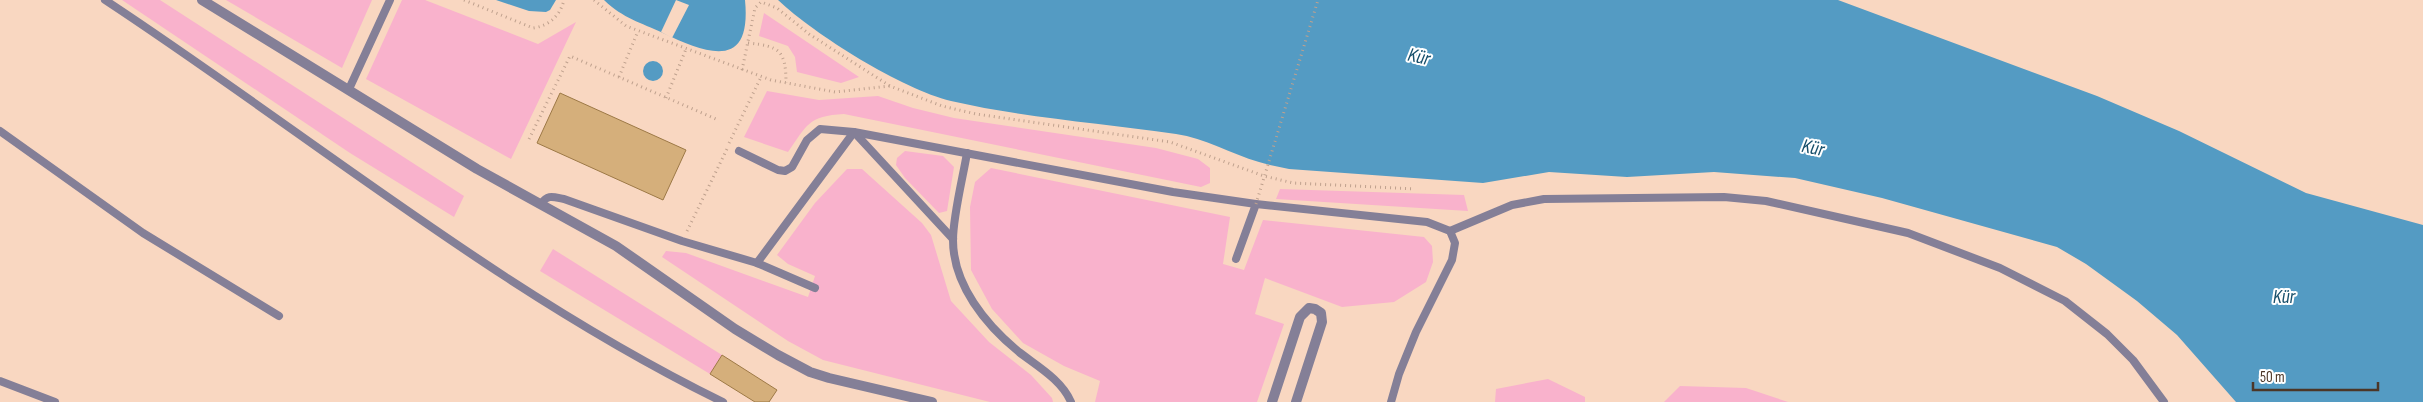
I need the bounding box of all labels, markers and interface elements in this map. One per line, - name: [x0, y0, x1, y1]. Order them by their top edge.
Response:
- water label: Kür: [1405, 43, 1434, 72]
- water label: Kür: [1800, 134, 1828, 162]
- water label: Kür: [2273, 285, 2297, 309]
- scale bar: [2253, 360, 2378, 392]
- text: 50 m: [2260, 368, 2285, 387]

